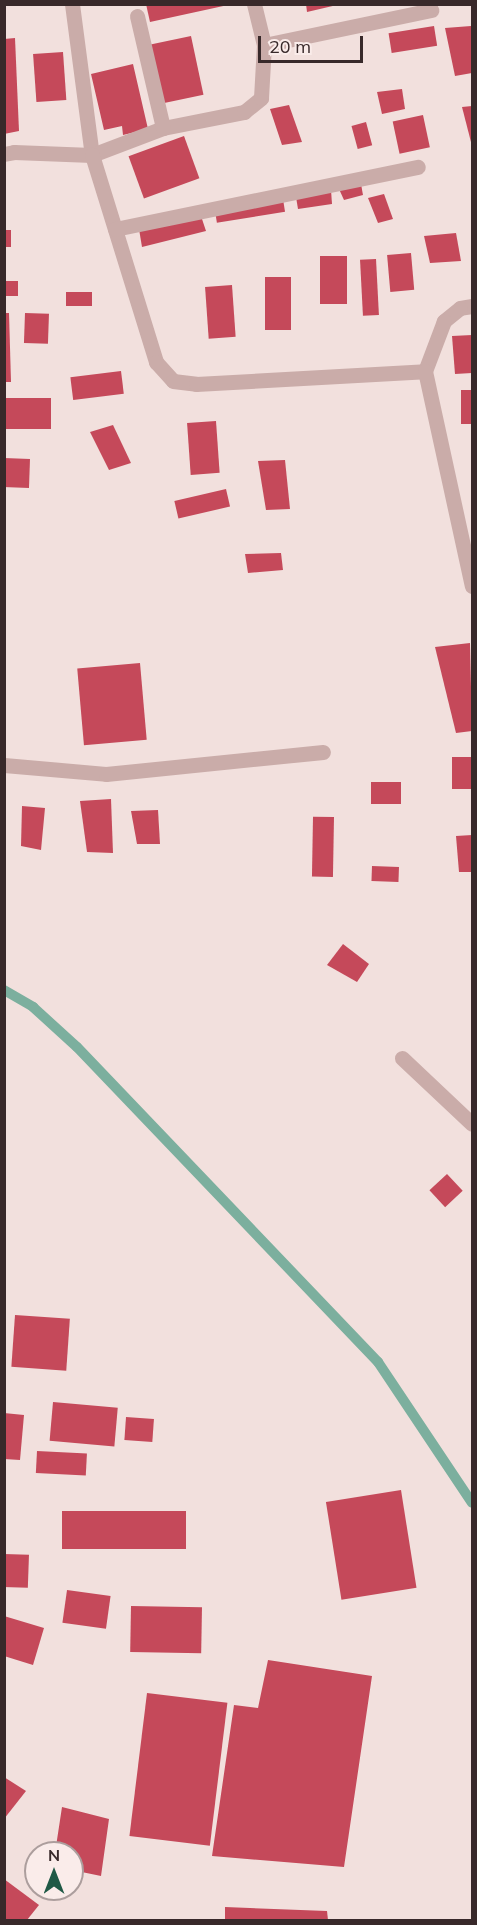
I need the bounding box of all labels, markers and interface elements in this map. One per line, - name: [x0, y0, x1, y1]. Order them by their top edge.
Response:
- scale bar: [261, 24, 366, 62]
- text: 20 m: [269, 35, 311, 58]
- north arrow: [24, 1841, 84, 1901]
- text: N: [48, 1845, 60, 1865]

